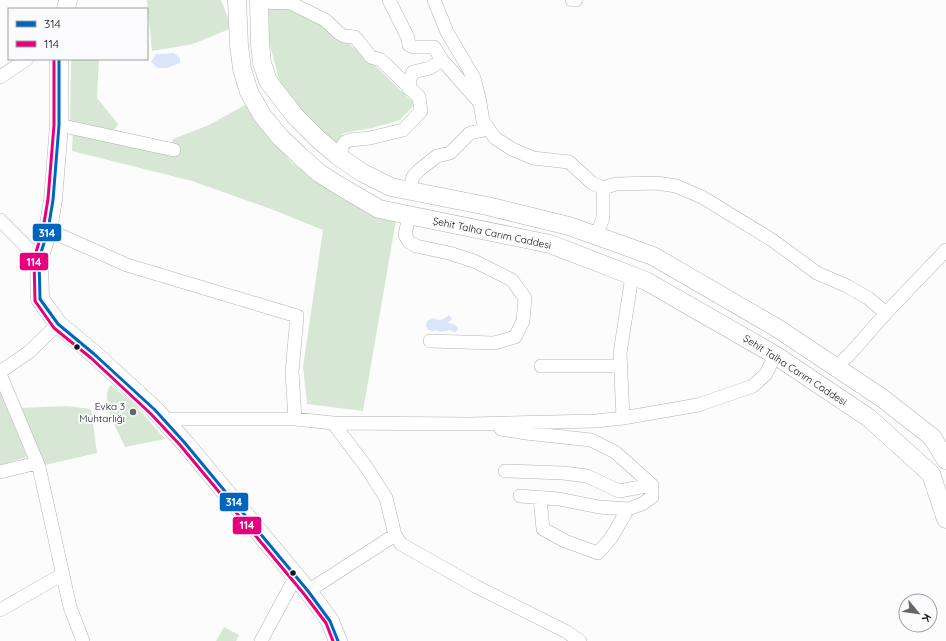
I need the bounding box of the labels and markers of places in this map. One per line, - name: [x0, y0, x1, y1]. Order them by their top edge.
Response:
- unlabelled marker: [72, 342, 82, 352]
- place label: Evka 3 Muhtarlığı: [79, 400, 125, 425]
- marker: Evka 3 Muhtarlığı: [128, 407, 138, 417]
- unlabelled marker: [288, 568, 298, 578]

